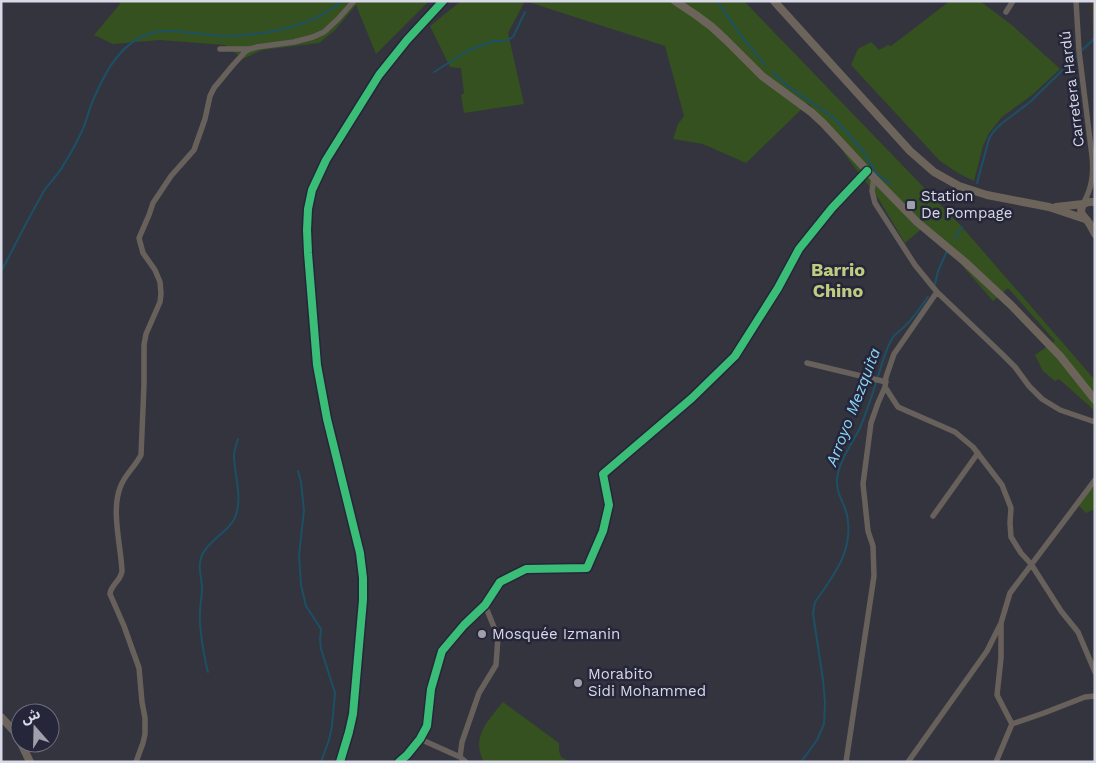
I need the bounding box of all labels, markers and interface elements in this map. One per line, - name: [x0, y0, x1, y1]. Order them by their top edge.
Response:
- street label: Carretera Hardú: [1056, 30, 1088, 148]
- place label: Station De Pompage: [921, 187, 1012, 222]
- marker: Station De Pompage: [905, 199, 917, 211]
- district label: Barrio Chino: [811, 259, 865, 301]
- water label: Arroyo Mezquita: [821, 345, 884, 470]
- place label: Mosquée Izmanin: [492, 625, 620, 643]
- marker: Mosquée Izmanin: [476, 628, 488, 640]
- place label: Morabito Sidi Mohammed: [588, 665, 706, 700]
- marker: Morabito Sidi Mohammed: [572, 677, 584, 689]
- north arrow: [10, 703, 60, 753]
- text: ش: [19, 705, 42, 727]

